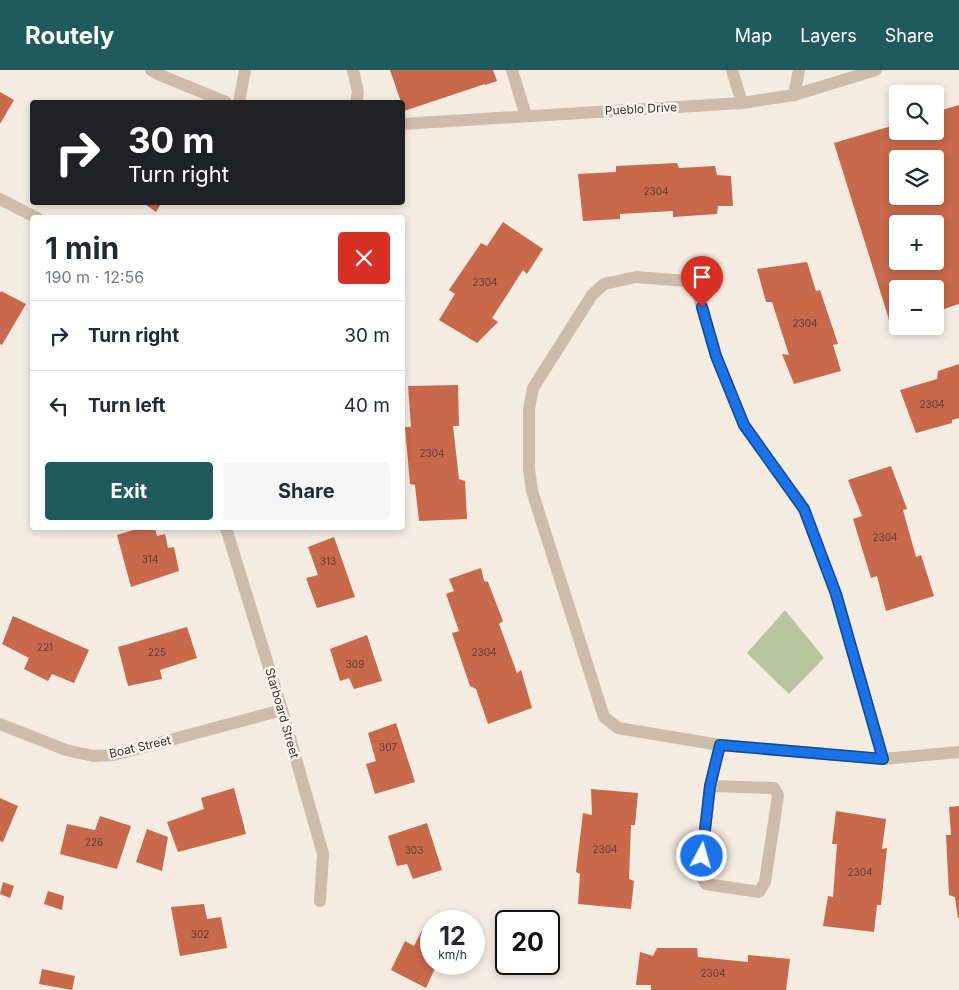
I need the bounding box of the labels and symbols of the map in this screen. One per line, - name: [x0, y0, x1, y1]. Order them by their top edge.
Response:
- street label: Pueblo Drive: [604, 99, 677, 118]
- house number: 2304: [643, 185, 669, 197]
- pin: [681, 256, 723, 307]
- house number: 2304: [472, 276, 498, 288]
- house number: 2304: [792, 317, 818, 329]
- house number: 2304: [919, 398, 945, 410]
- house number: 2304: [419, 447, 445, 459]
- house number: 2304: [872, 531, 898, 543]
- house number: 314: [142, 553, 158, 565]
- house number: 313: [320, 555, 336, 567]
- house number: 221: [37, 641, 53, 653]
- house number: 225: [148, 646, 166, 658]
- house number: 2304: [471, 646, 497, 658]
- house number: 309: [346, 658, 364, 670]
- street label: Starboard Street: [262, 666, 303, 760]
- street label: Boat Street: [107, 732, 172, 761]
- house number: 307: [379, 741, 397, 753]
- position arrow: [675, 829, 727, 881]
- house number: 226: [85, 836, 103, 848]
- house number: 2304: [592, 843, 618, 855]
- house number: 303: [405, 844, 423, 856]
- house number: 2304: [847, 866, 873, 878]
- speed limit sign: 20: [495, 910, 560, 975]
- house number: 302: [191, 928, 209, 940]
- house number: 2304: [700, 967, 726, 979]

